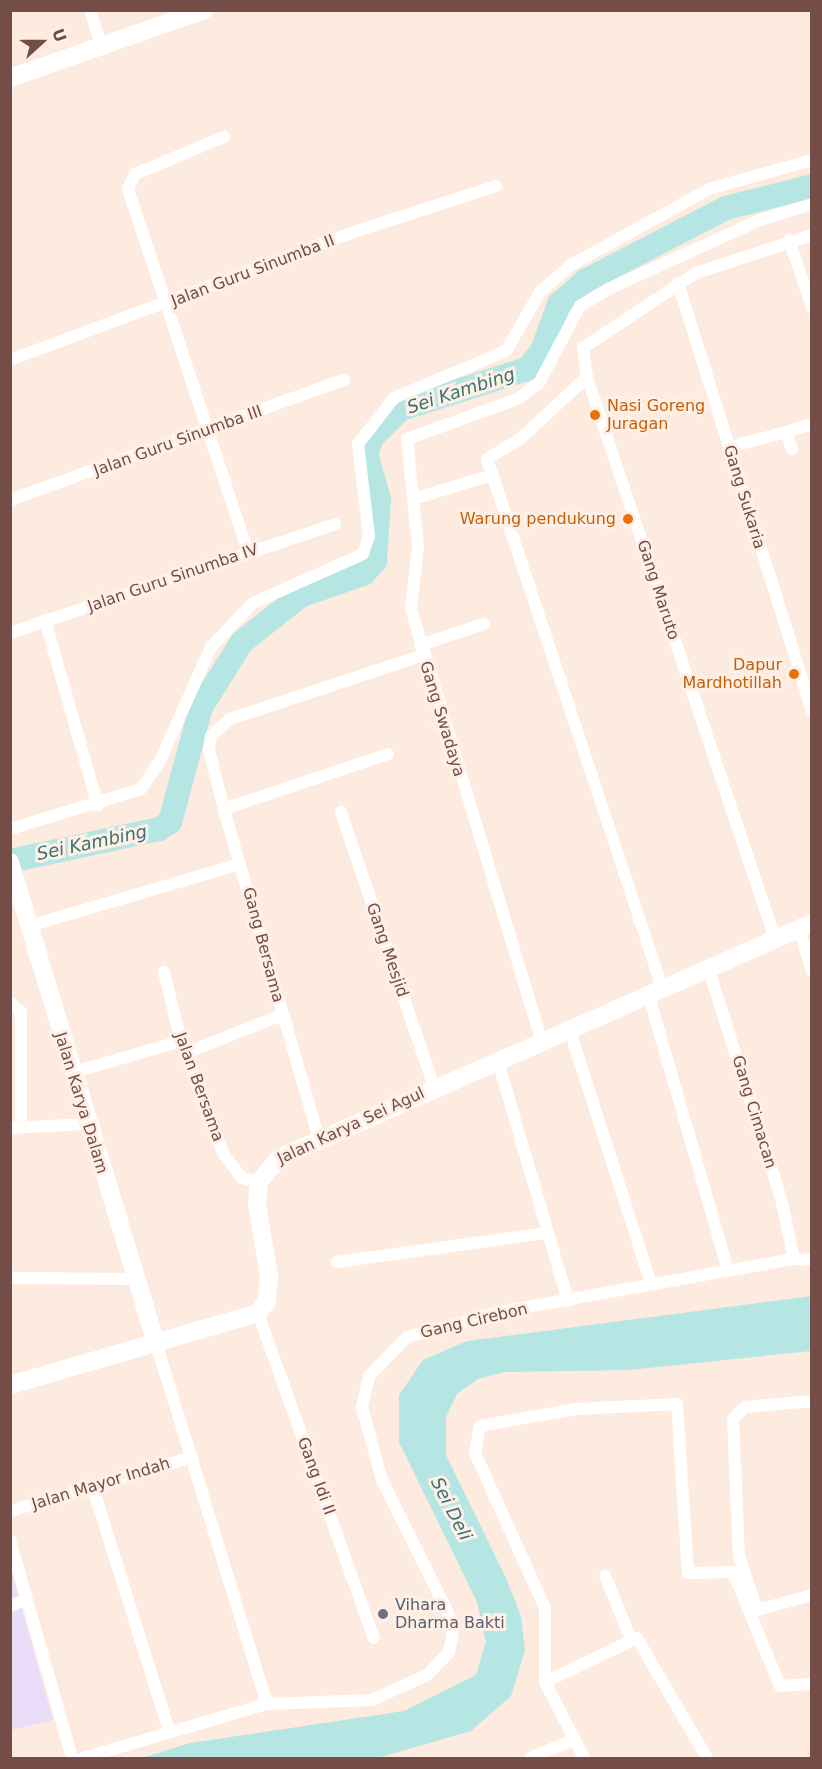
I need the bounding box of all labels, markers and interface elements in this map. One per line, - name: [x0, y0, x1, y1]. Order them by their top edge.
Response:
- north arrow: [12, 12, 72, 72]
- text: U: [48, 26, 70, 45]
- street label: Jalan Guru Sinumba II: [169, 231, 337, 311]
- water label: Sei Kambing: [404, 363, 518, 419]
- place label: Nasi Goreng Juragan: [607, 396, 705, 434]
- street label: Jalan Guru Sinumba III: [91, 402, 265, 480]
- marker: Nasi Goreng Juragan: [588, 408, 602, 422]
- street label: Gang Sukaria: [719, 443, 769, 551]
- place label: Warung pendukung: [460, 509, 616, 529]
- marker: Warung pendukung: [621, 512, 635, 526]
- street label: Gang Maruto: [633, 538, 683, 642]
- street label: Jalan Guru Sinumba IV: [85, 540, 261, 616]
- place label: Dapur Mardhotillah: [682, 655, 782, 693]
- street label: Gang Swadaya: [415, 659, 469, 779]
- marker: Dapur Mardhotillah: [787, 667, 801, 681]
- water label: Sei Kambing: [35, 821, 149, 865]
- street label: Gang Bersama: [238, 885, 288, 1005]
- street label: Gang Mesjid: [362, 900, 412, 1000]
- street label: Jalan Karya Dalam: [50, 1030, 112, 1176]
- street label: Jalan Bersama: [170, 1030, 228, 1144]
- street label: Gang Cimacan: [728, 1053, 780, 1171]
- street label: Jalan Karya Sei Agul: [274, 1083, 428, 1169]
- street label: Gang Cirebon: [419, 1299, 529, 1343]
- street label: Gang Idi II: [293, 1434, 339, 1518]
- street label: Jalan Mayor Indah: [30, 1454, 172, 1514]
- water label: Sei Deli: [426, 1474, 476, 1544]
- place label: Vihara Dharma Bakti: [395, 1595, 505, 1633]
- marker: Vihara Dharma Bakti: [376, 1607, 390, 1621]

